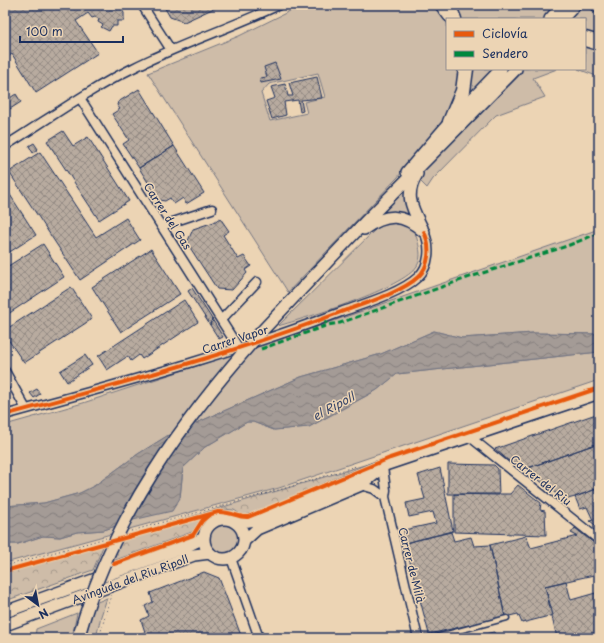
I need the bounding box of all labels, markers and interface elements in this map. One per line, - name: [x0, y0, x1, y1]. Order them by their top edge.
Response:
- scale bar: [20, 18, 123, 44]
- legend: [446, 18, 586, 70]
- text: 100 m: [26, 22, 63, 40]
- text: Ciclovía: [482, 24, 528, 42]
- text: Sendero: [482, 44, 529, 62]
- street label: Carrer del Gas: [140, 179, 196, 253]
- street label: Carrer Vapor: [200, 320, 270, 358]
- water label: el Ripoll: [309, 387, 359, 425]
- street label: Carrer del Riu: [507, 451, 575, 509]
- street label: Carrer de Milà: [394, 525, 430, 605]
- street label: Avinguda del Riu Ripoll: [69, 550, 191, 608]
- north arrow: [18, 585, 58, 625]
- text: N: [35, 604, 52, 624]

